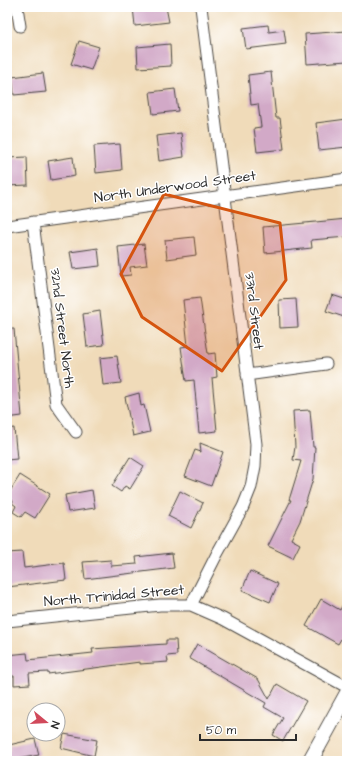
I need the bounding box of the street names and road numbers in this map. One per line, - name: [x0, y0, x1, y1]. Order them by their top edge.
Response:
- street label: North Underwood Street: [93, 166, 257, 208]
- street label: 32nd Street North: [45, 267, 79, 389]
- street label: 33rd Street: [239, 271, 269, 351]
- street label: North Trinidad Street: [43, 580, 185, 612]

